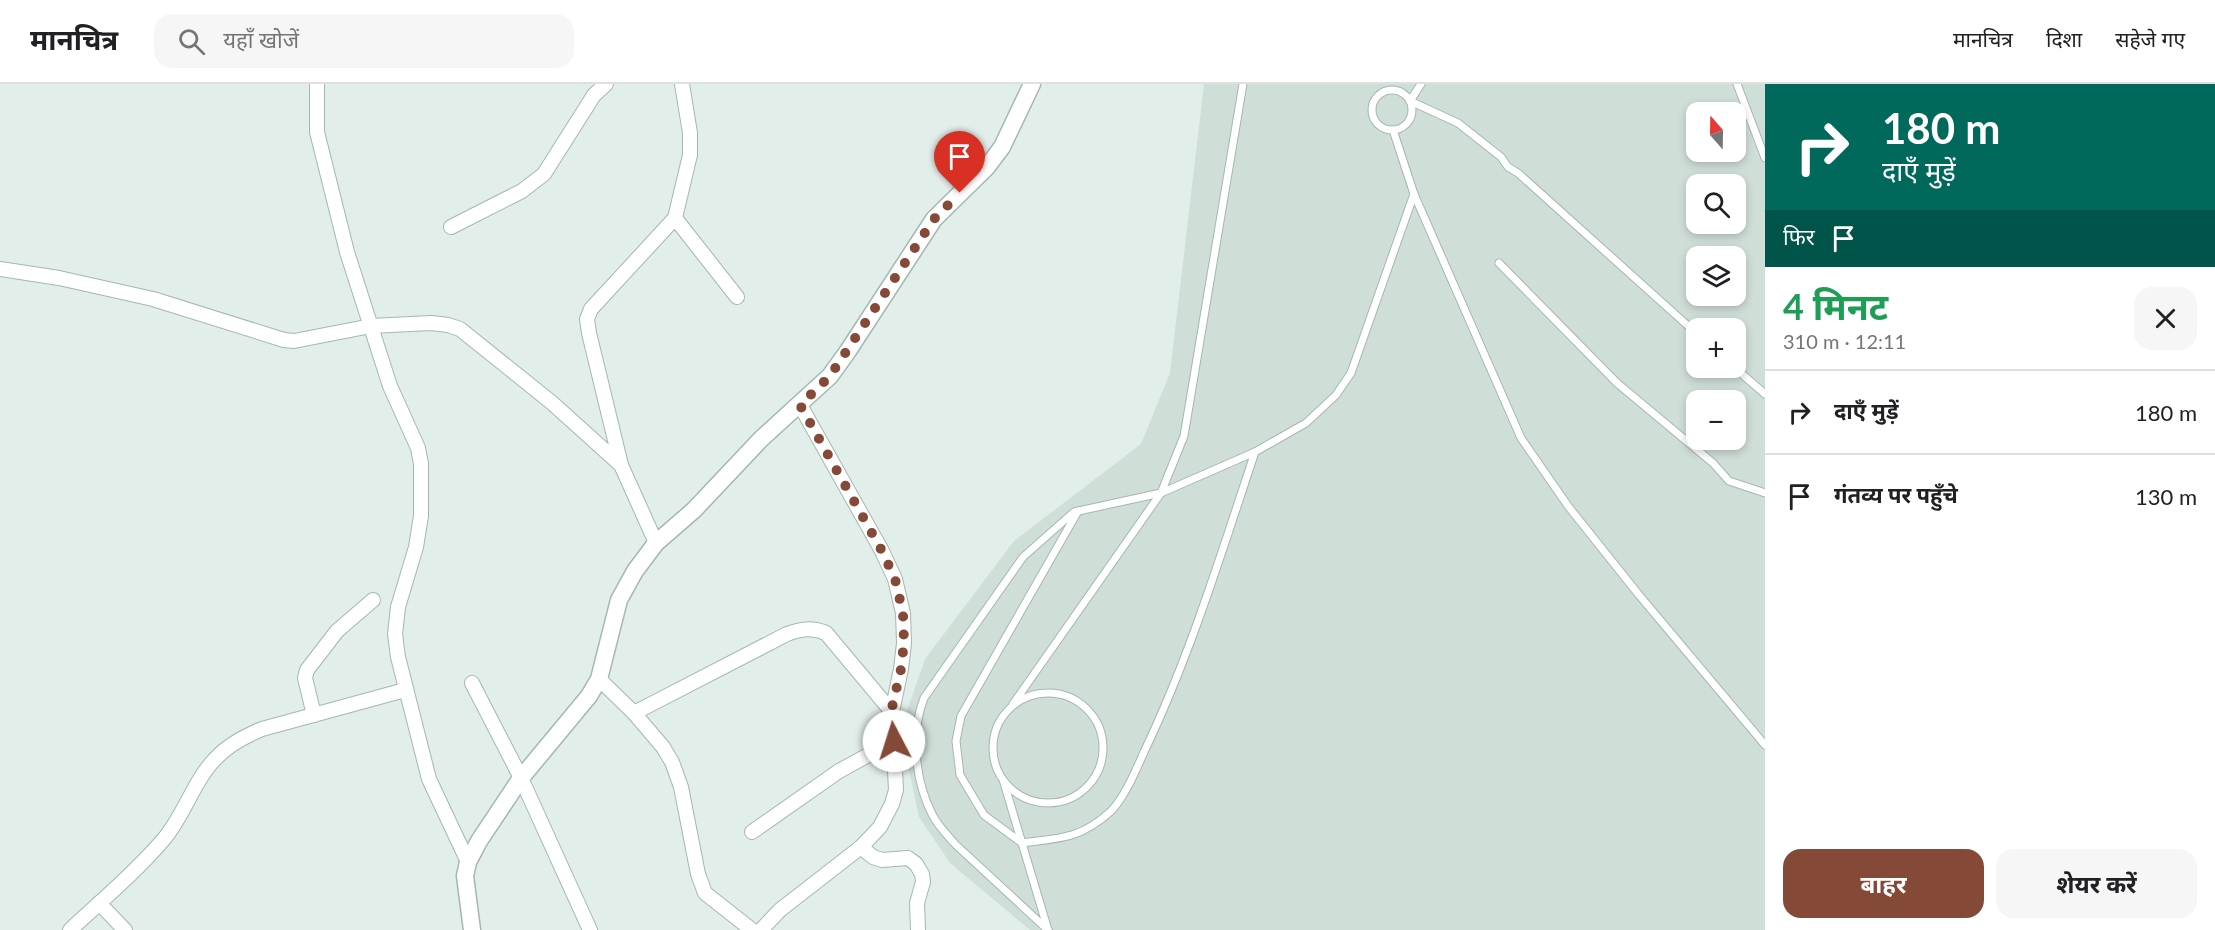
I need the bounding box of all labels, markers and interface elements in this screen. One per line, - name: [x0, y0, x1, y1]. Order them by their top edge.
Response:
- search box: [154, 14, 574, 68]
- text: मानचित्र: [30, 22, 118, 56]
- icon: search: [175, 25, 208, 58]
- text: यहाँ खोजें: [223, 26, 299, 53]
- text: मानचित्र: [1953, 26, 2013, 51]
- text: दिशा: [2046, 26, 2082, 51]
- text: सहेजे गए: [2115, 26, 2185, 51]
- north arrow: [1686, 102, 1746, 162]
- map controls: [1686, 102, 1746, 450]
- text: 180 m: [1882, 103, 2000, 153]
- icon: right: [1783, 108, 1861, 186]
- pin: [934, 131, 985, 193]
- icon: arrive: [943, 140, 976, 173]
- text: दाएँ मुड़ें: [1882, 154, 1956, 187]
- button: search: [1686, 174, 1746, 234]
- icon: arrive: [1827, 222, 1860, 255]
- text: फिर: [1783, 223, 1815, 250]
- button: layers: [1686, 246, 1746, 306]
- text: 4 मिनट: [1783, 284, 1888, 328]
- button: close: [2134, 287, 2197, 350]
- button: +: [1686, 318, 1746, 378]
- text: 310 m · 12:11: [1783, 329, 1906, 353]
- button: −: [1686, 390, 1746, 450]
- icon: right: [1783, 396, 1816, 429]
- text: दाएँ मुड़ें: [1834, 397, 1898, 424]
- text: 180 m: [2135, 399, 2197, 426]
- icon: arrive: [1783, 480, 1816, 513]
- text: गंतव्य पर पहुँचे: [1834, 481, 1958, 508]
- text: 130 m: [2135, 483, 2197, 510]
- position arrow: [862, 709, 926, 773]
- button: बाहर: [1783, 849, 1984, 918]
- button: शेयर करें: [1996, 849, 2197, 918]

